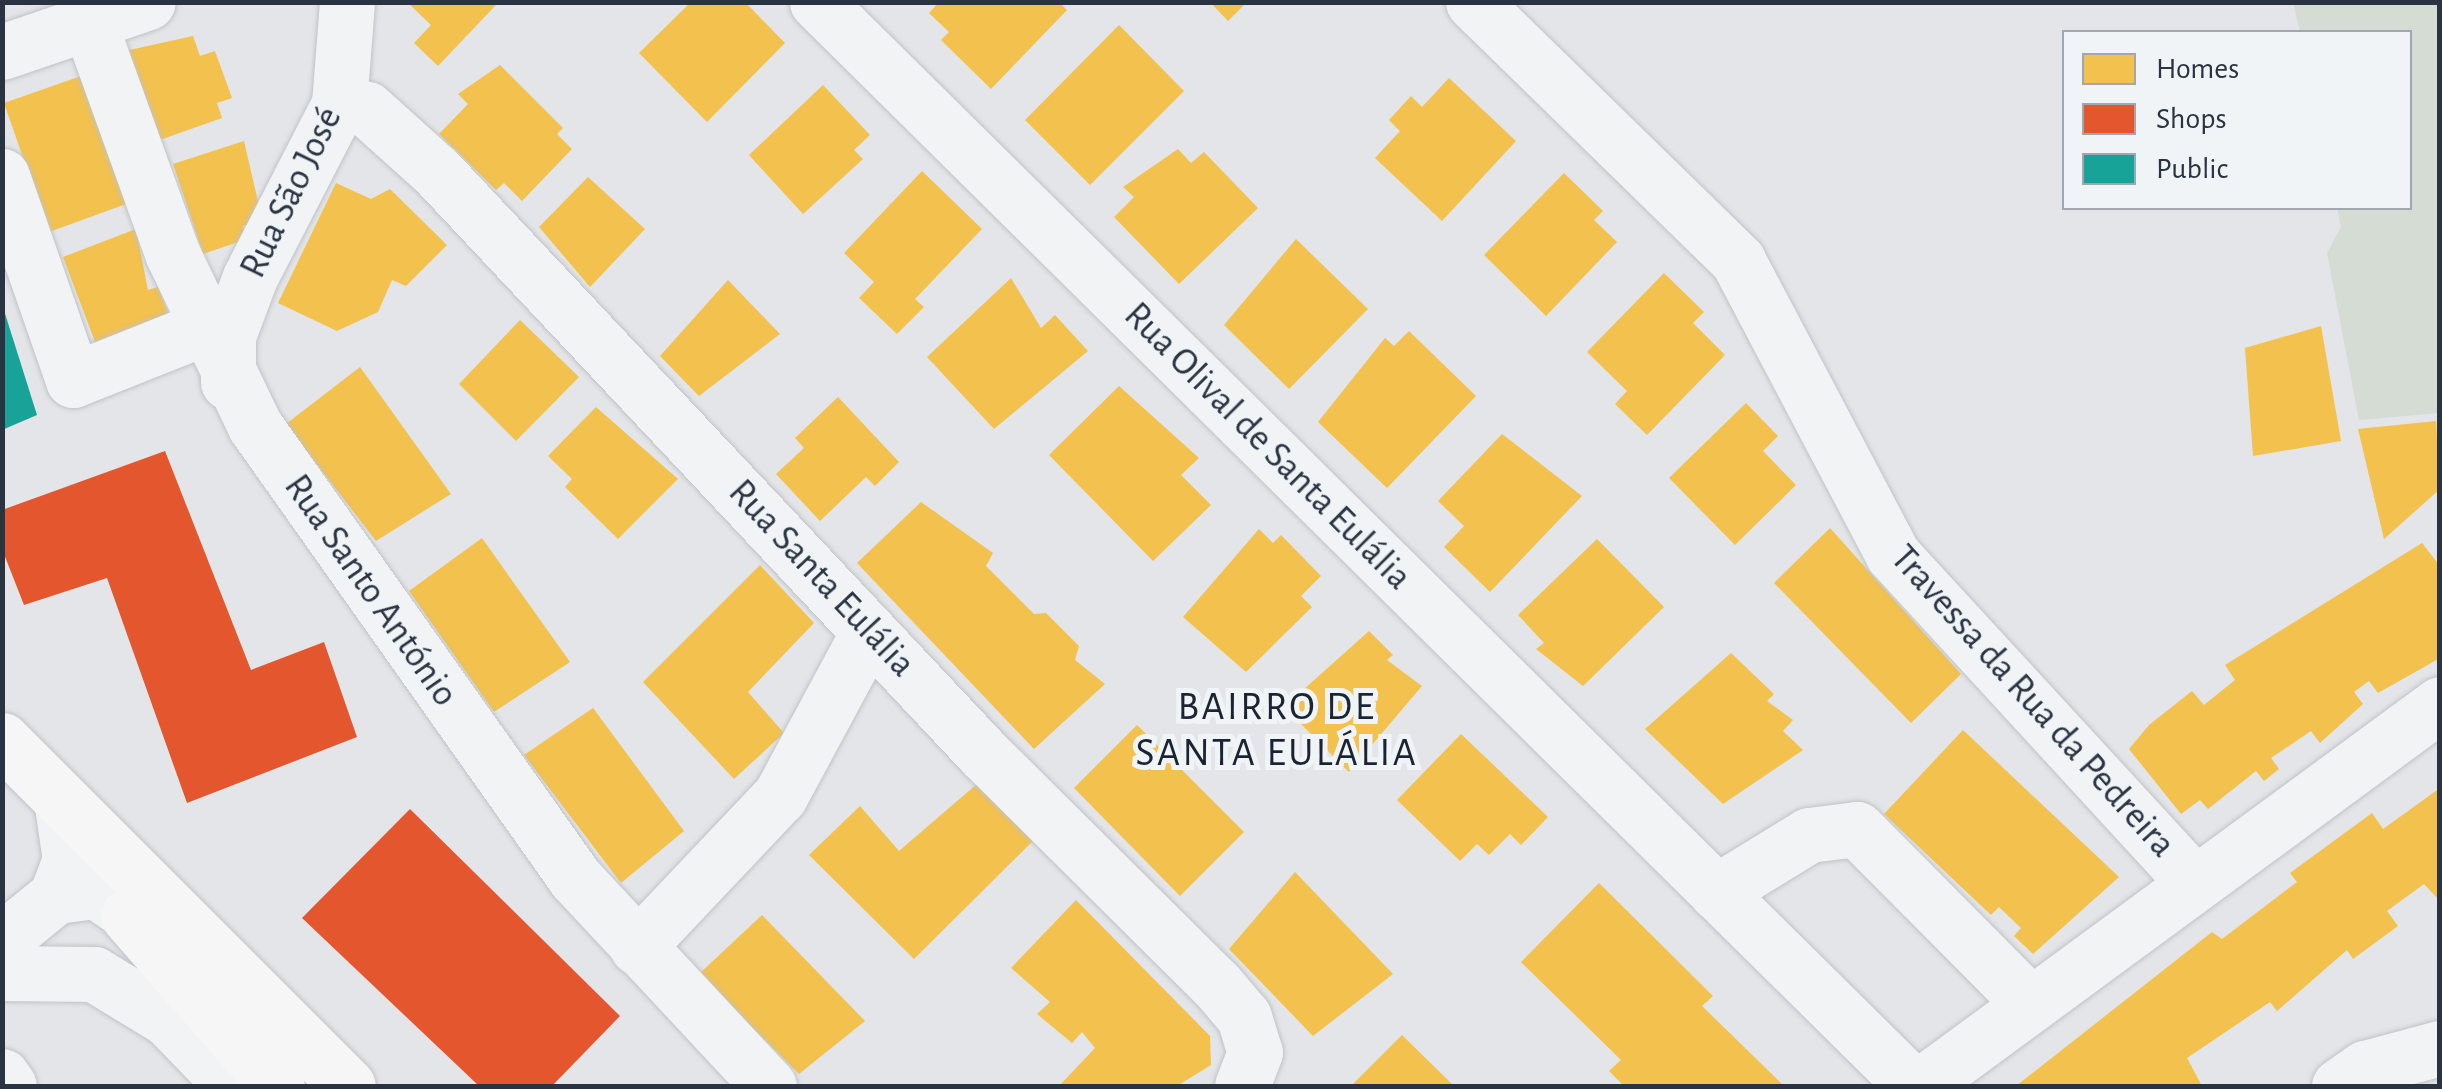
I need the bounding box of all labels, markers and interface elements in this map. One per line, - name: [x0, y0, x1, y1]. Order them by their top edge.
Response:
- legend: [2062, 30, 2412, 210]
- text: Homes: [2156, 54, 2239, 84]
- street label: Rua São José: [231, 100, 353, 286]
- text: Shops: [2156, 104, 2227, 134]
- text: Public: [2156, 154, 2228, 184]
- street label: Rua Olival de Santa Eulália: [1114, 294, 1420, 600]
- street label: Rua Santo António: [273, 466, 467, 716]
- street label: Rua Santa Eulália: [718, 471, 924, 687]
- street label: Travessa da Rua da Pedreira: [1880, 536, 2184, 868]
- district label: BAIRRO DE SANTA EULÁLIA: [1136, 683, 1418, 777]

